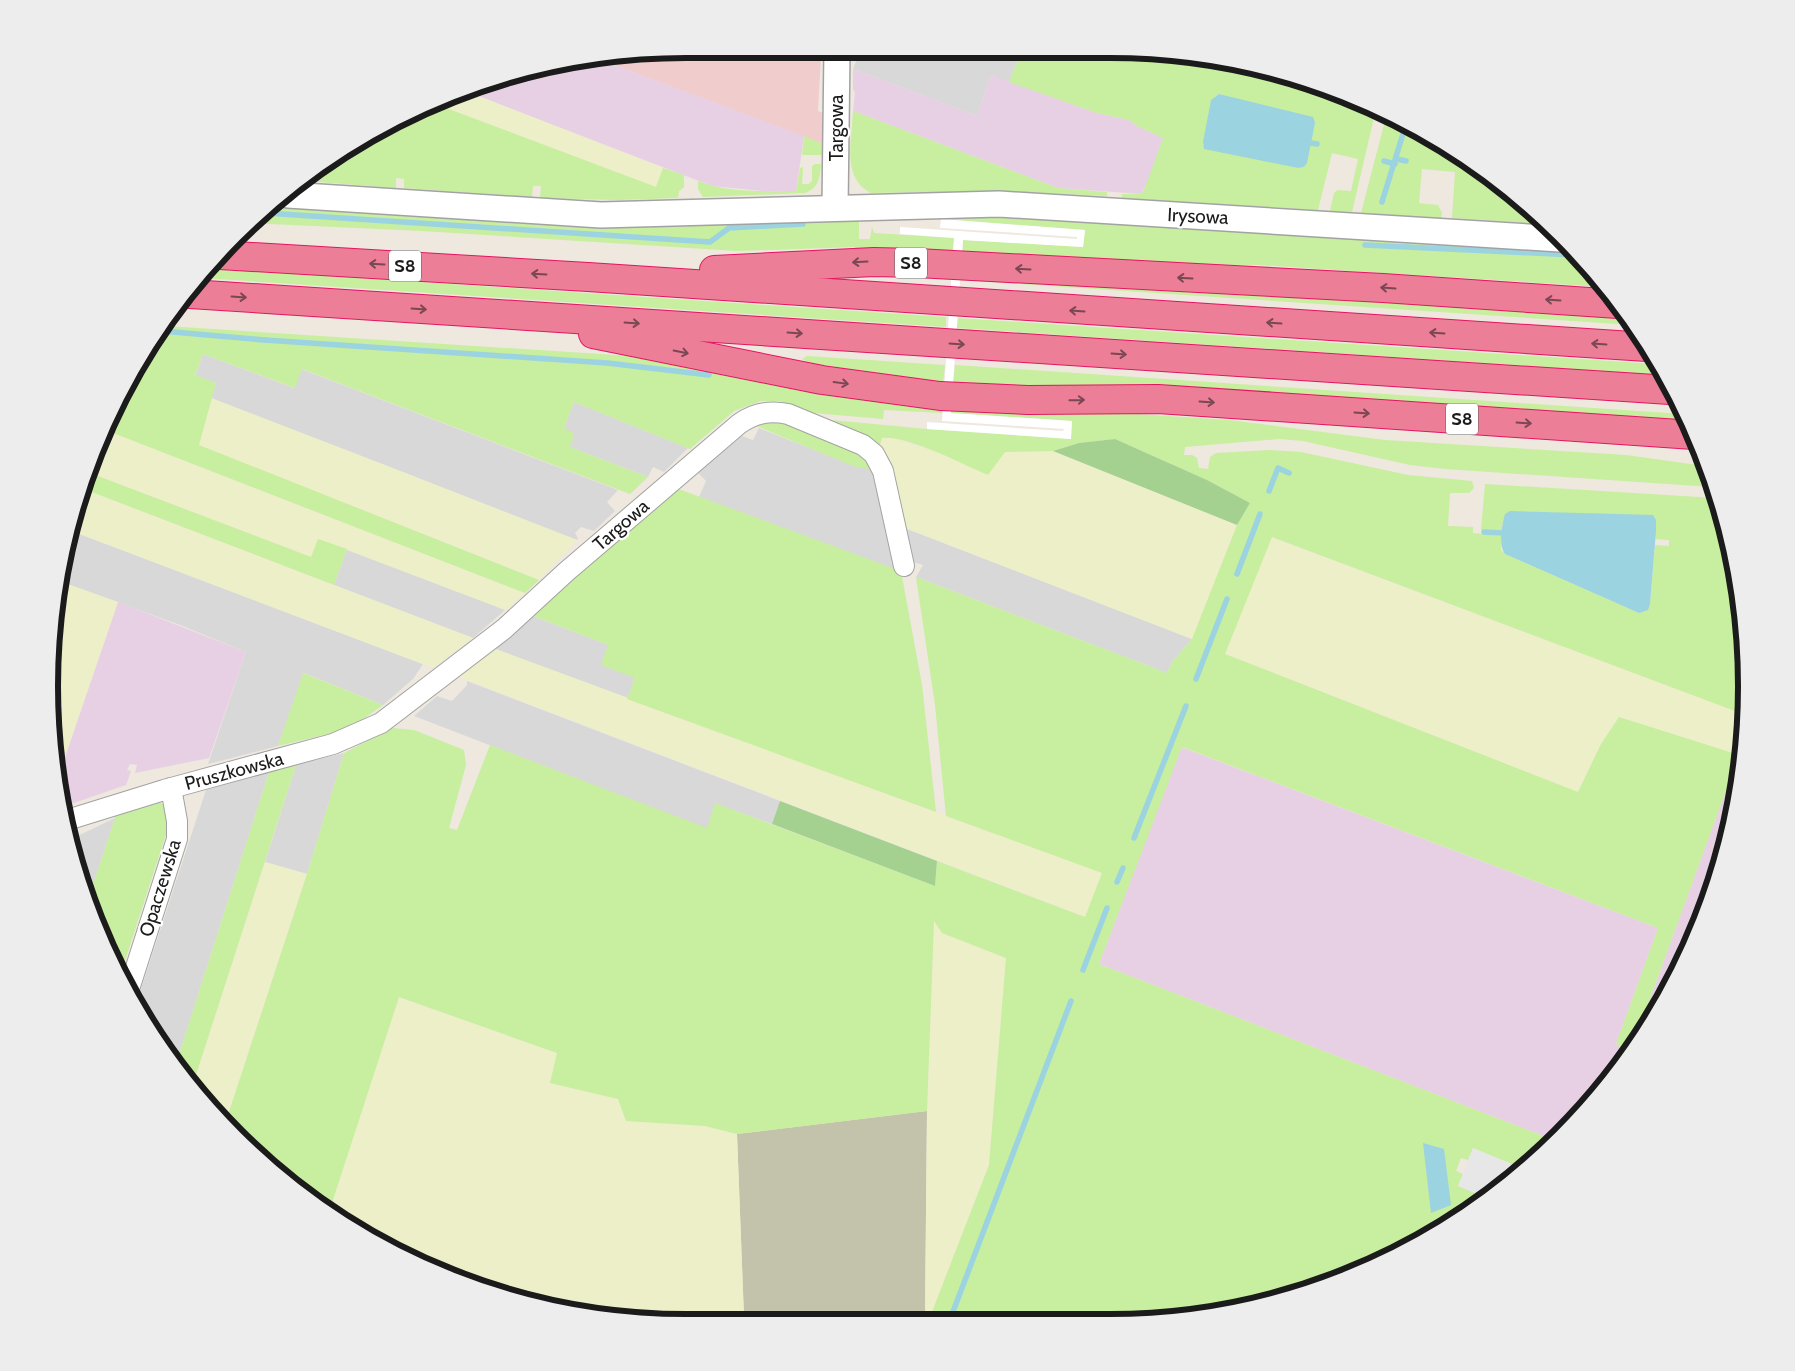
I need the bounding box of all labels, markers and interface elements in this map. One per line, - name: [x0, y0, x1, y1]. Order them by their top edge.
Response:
- street label: Targowa: [825, 95, 848, 161]
- street label: Irysowa: [1167, 203, 1229, 229]
- road number: S8: [895, 248, 927, 278]
- road number: S8: [389, 250, 421, 282]
- one-way arrow: [853, 258, 869, 267]
- one-way arrow: [369, 260, 385, 269]
- one-way arrow: [1015, 264, 1031, 273]
- one-way arrow: [531, 269, 547, 278]
- one-way arrow: [1177, 273, 1193, 282]
- one-way arrow: [1380, 284, 1396, 293]
- one-way arrow: [231, 292, 247, 302]
- one-way arrow: [1545, 295, 1561, 304]
- one-way arrow: [410, 304, 426, 314]
- one-way arrow: [1070, 306, 1086, 315]
- one-way arrow: [624, 318, 640, 327]
- one-way arrow: [1267, 319, 1283, 328]
- one-way arrow: [786, 328, 802, 337]
- one-way arrow: [1429, 329, 1445, 338]
- one-way arrow: [948, 339, 964, 348]
- one-way arrow: [1591, 340, 1607, 349]
- one-way arrow: [673, 348, 689, 358]
- one-way arrow: [1111, 350, 1127, 359]
- one-way arrow: [833, 378, 849, 388]
- one-way arrow: [1069, 395, 1085, 404]
- one-way arrow: [1199, 398, 1215, 407]
- road number: S8: [1446, 404, 1478, 434]
- one-way arrow: [1353, 408, 1369, 417]
- one-way arrow: [1515, 418, 1531, 427]
- street label: Targowa: [588, 494, 654, 556]
- street label: Pruszkowska: [182, 747, 286, 795]
- street label: Opaczewska: [134, 837, 186, 939]

